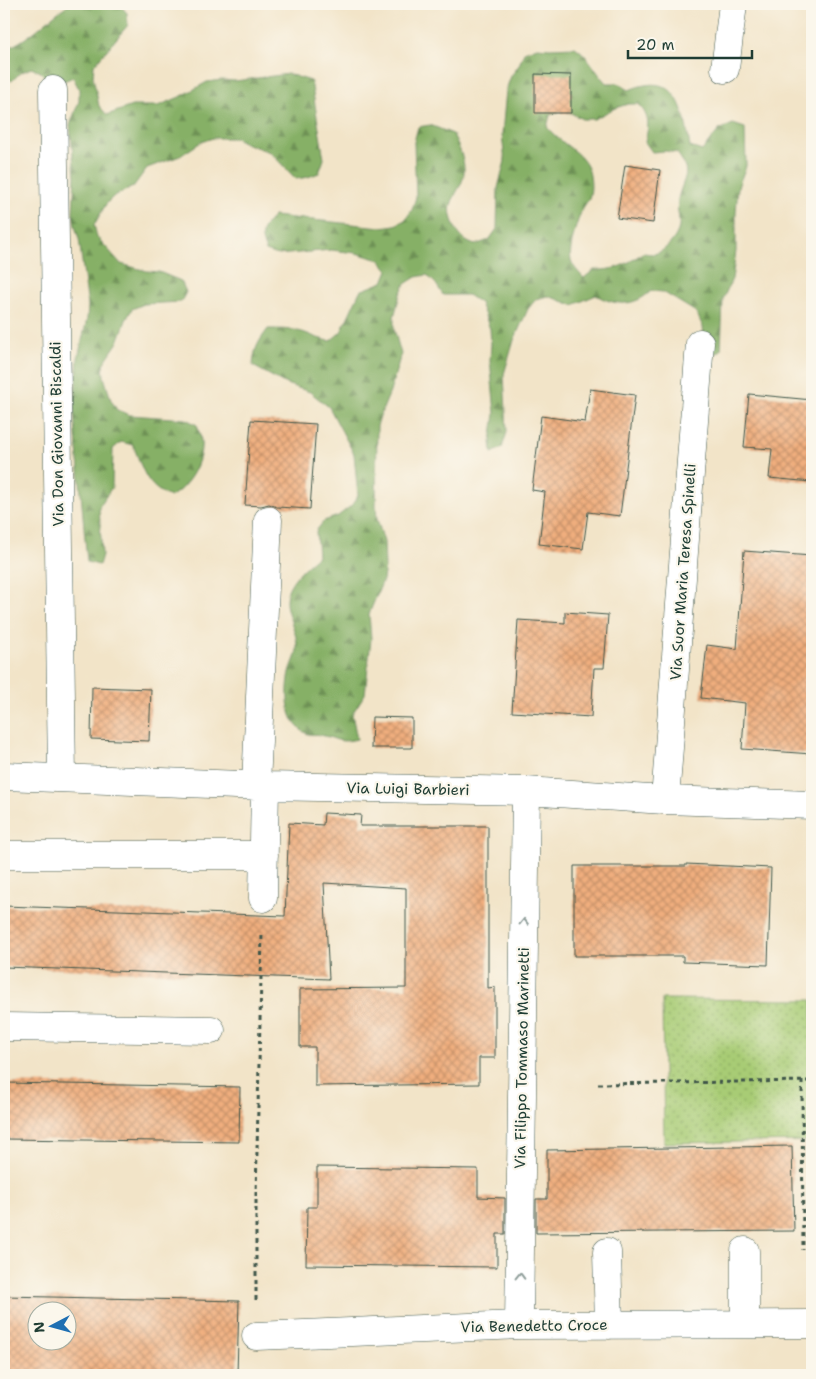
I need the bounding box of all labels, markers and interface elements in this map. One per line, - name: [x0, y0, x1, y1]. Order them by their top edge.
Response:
- scale bar: [628, 28, 752, 60]
- text: 20 m: [636, 35, 675, 55]
- street label: Via Don Giovanni Biscaldi: [45, 341, 69, 527]
- street label: Via Suor Maria Teresa Spinelli: [665, 463, 701, 681]
- street label: Via Luigi Barbieri: [346, 778, 470, 800]
- one-way arrow: [519, 917, 529, 925]
- street label: Via Filippo Tommaso Marinetti: [510, 947, 534, 1169]
- one-way arrow: [515, 1272, 525, 1280]
- north arrow: [28, 1302, 78, 1352]
- street label: Via Benedetto Croce: [460, 1315, 608, 1337]
- text: N: [30, 1321, 49, 1334]

